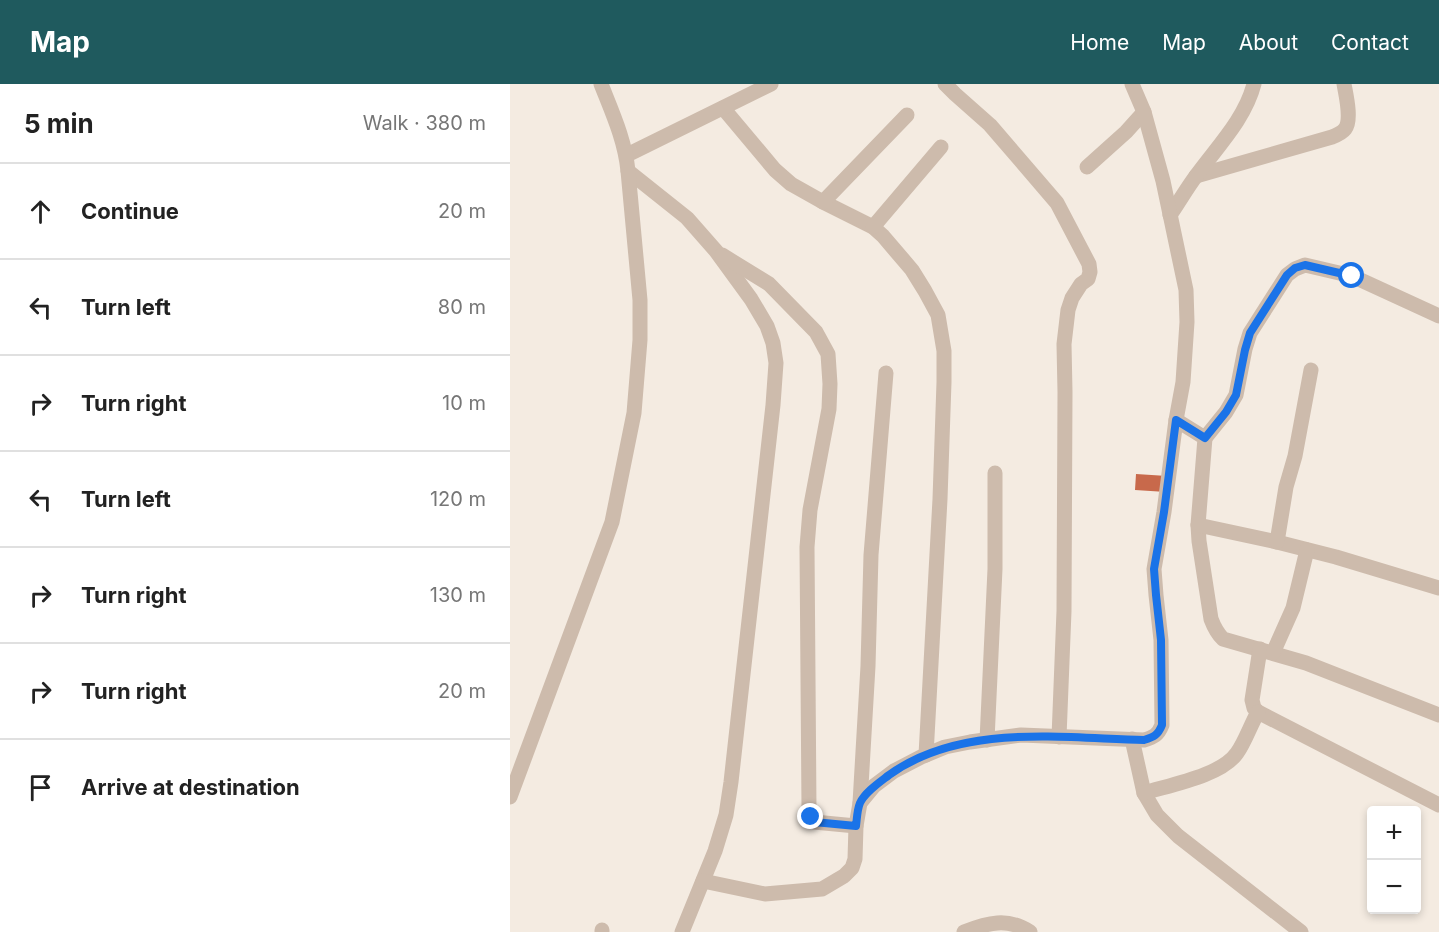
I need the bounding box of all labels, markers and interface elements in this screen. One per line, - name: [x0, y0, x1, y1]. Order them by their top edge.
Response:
- text: Map: [30, 25, 90, 59]
- text: Home: [1070, 30, 1129, 55]
- text: Map: [1162, 30, 1206, 55]
- text: About: [1239, 30, 1298, 55]
- text: Contact: [1331, 30, 1409, 55]
- text: 5 min: [24, 108, 94, 139]
- text: Walk · 380 m: [363, 111, 486, 135]
- icon: ahead: [24, 195, 57, 228]
- text: Continue: [81, 198, 179, 224]
- text: 20 m: [438, 199, 486, 223]
- route start: [1338, 262, 1364, 288]
- icon: left: [24, 291, 57, 324]
- text: Turn left: [81, 294, 171, 320]
- text: 80 m: [438, 295, 486, 319]
- icon: right: [24, 387, 57, 420]
- text: Turn right: [81, 390, 187, 416]
- text: 10 m: [442, 391, 486, 415]
- icon: left: [24, 483, 57, 516]
- text: Turn left: [81, 486, 171, 512]
- text: 120 m: [430, 487, 486, 511]
- icon: right: [24, 579, 57, 612]
- text: Turn right: [81, 582, 187, 608]
- text: 130 m: [430, 583, 486, 607]
- icon: right: [24, 675, 57, 708]
- text: Turn right: [81, 678, 187, 704]
- text: 20 m: [438, 679, 486, 703]
- icon: arrive: [24, 771, 57, 804]
- text: Arrive at destination: [81, 774, 300, 800]
- route end: [797, 803, 823, 829]
- map controls: [1367, 806, 1421, 914]
- button: +: [1367, 806, 1421, 860]
- button: −: [1367, 860, 1421, 914]

